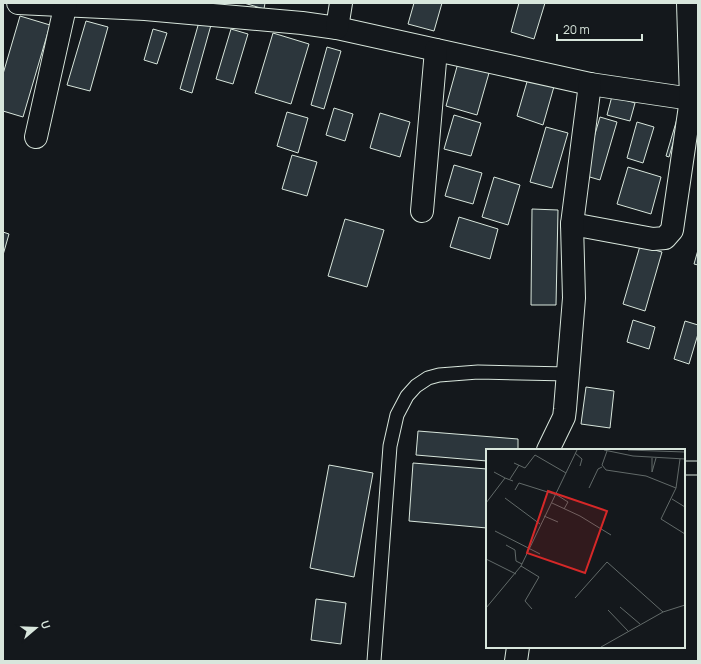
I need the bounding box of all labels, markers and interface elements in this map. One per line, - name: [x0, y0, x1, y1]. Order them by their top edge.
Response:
- scale bar: [557, 16, 642, 42]
- text: 20 m: [563, 21, 590, 38]
- inset map: [486, 449, 685, 648]
- north arrow: [16, 608, 56, 648]
- text: U: [38, 618, 54, 631]

